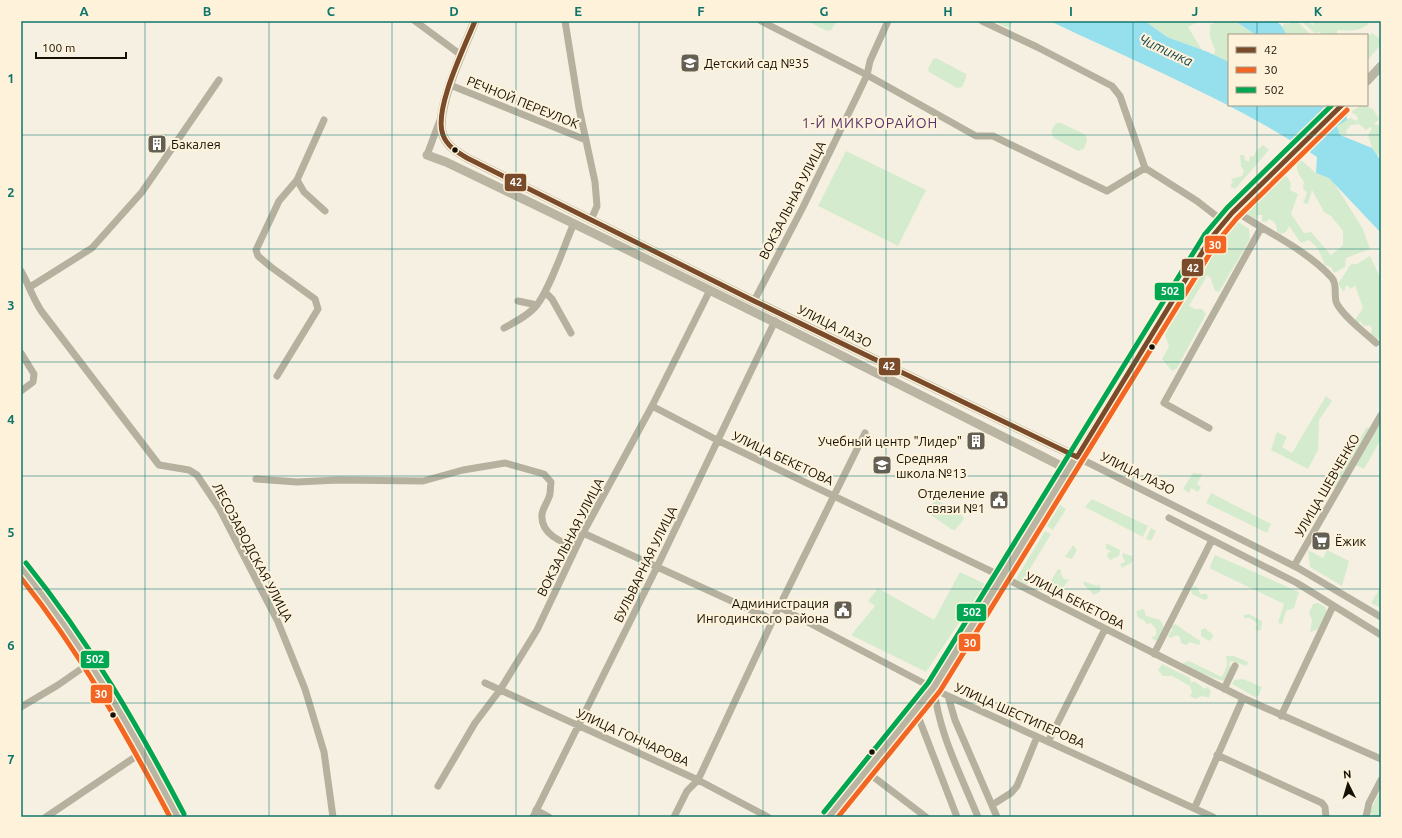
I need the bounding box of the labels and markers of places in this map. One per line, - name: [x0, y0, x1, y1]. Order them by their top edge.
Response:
- school or university icon: Детский сад №35: [679, 52, 701, 74]
- place label: Детский сад №35: [704, 56, 809, 70]
- building icon: Бакалея: [146, 133, 168, 155]
- place label: Бакалея: [171, 137, 221, 151]
- unlabelled marker: [450, 145, 460, 155]
- unlabelled marker: [1147, 342, 1157, 352]
- building icon: Учебный центр "Лидер": [965, 430, 987, 452]
- place label: Учебный центр "Лидер": [818, 434, 962, 448]
- place label: Средняя школа №13: [896, 451, 967, 480]
- school or university icon: Средняя школа №13: [871, 454, 893, 476]
- place label: Отделение связи №1: [917, 486, 985, 515]
- public building icon: Отделение связи №1: [988, 489, 1010, 511]
- supermarket icon: Ёжик: [1310, 530, 1332, 552]
- place label: Ёжик: [1335, 533, 1367, 548]
- place label: Администрация Ингодинского района: [697, 596, 829, 625]
- public building icon: Администрация Ингодинского района: [832, 599, 854, 621]
- unlabelled marker: [108, 710, 118, 720]
- unlabelled marker: [867, 747, 877, 757]

